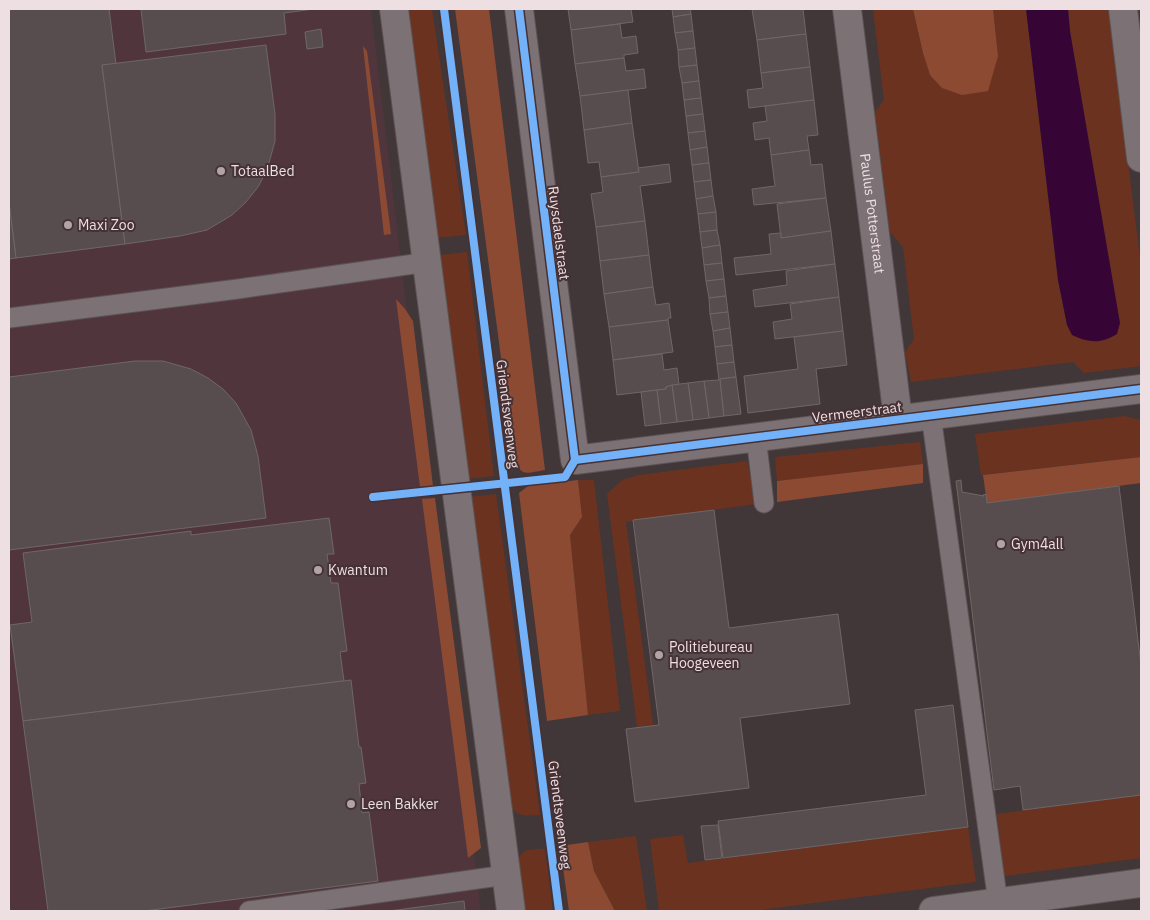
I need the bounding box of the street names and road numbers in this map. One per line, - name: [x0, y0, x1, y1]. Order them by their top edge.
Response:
- street label: Paulus Potterstraat: [856, 152, 889, 275]
- street label: Ruysdaelstraat: [544, 185, 574, 281]
- street label: Griendtsveenweg: [492, 359, 524, 470]
- street label: Vermeerstraat: [811, 398, 903, 426]
- street label: Griendtsveenweg: [544, 760, 576, 871]

